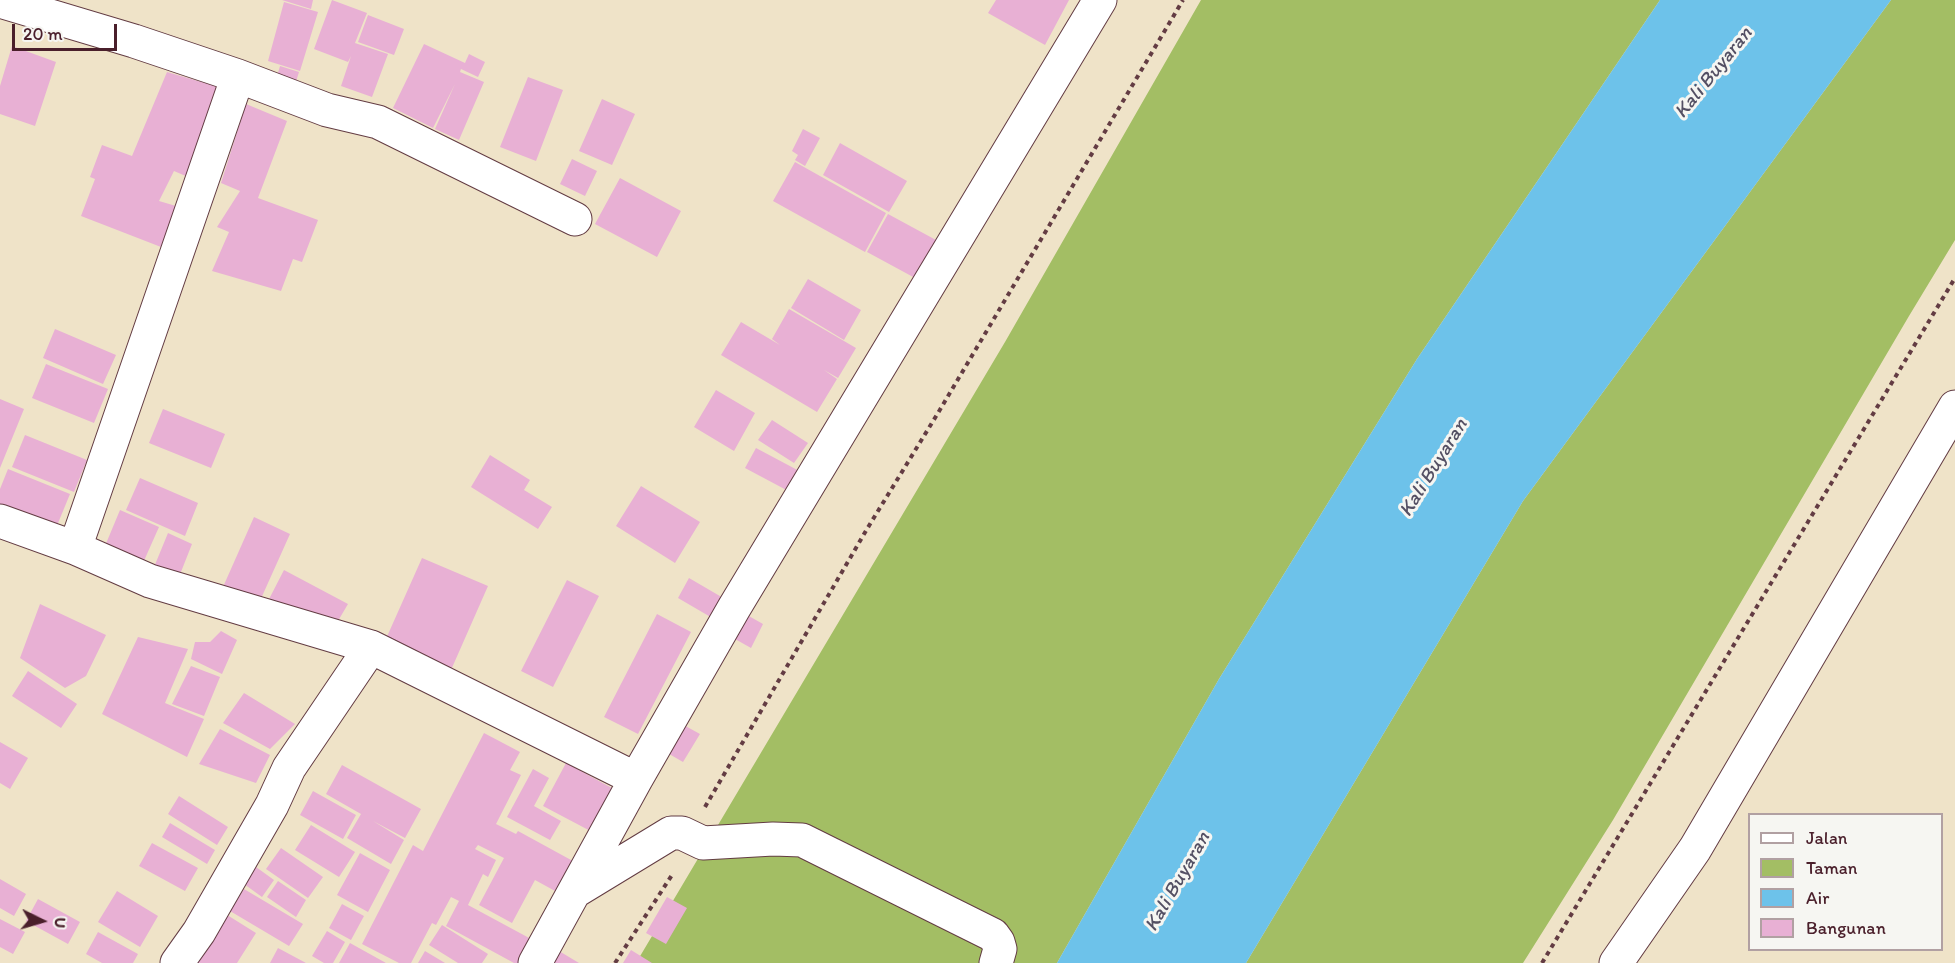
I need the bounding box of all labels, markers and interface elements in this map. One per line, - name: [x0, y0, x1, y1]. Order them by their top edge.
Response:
- scale bar: [15, 12, 120, 50]
- water label: Kali Buyaran: [1670, 22, 1758, 124]
- text: 20 m: [23, 23, 63, 45]
- water label: Kali Buyaran: [1394, 415, 1474, 521]
- legend: [1748, 813, 1943, 951]
- text: Jalan: [1806, 827, 1847, 849]
- water label: Kali Buyaran: [1140, 828, 1216, 936]
- text: Taman: [1806, 857, 1857, 879]
- text: Air: [1806, 887, 1829, 909]
- north arrow: [12, 891, 72, 951]
- text: U: [51, 916, 70, 929]
- text: Bangunan: [1806, 917, 1886, 939]

